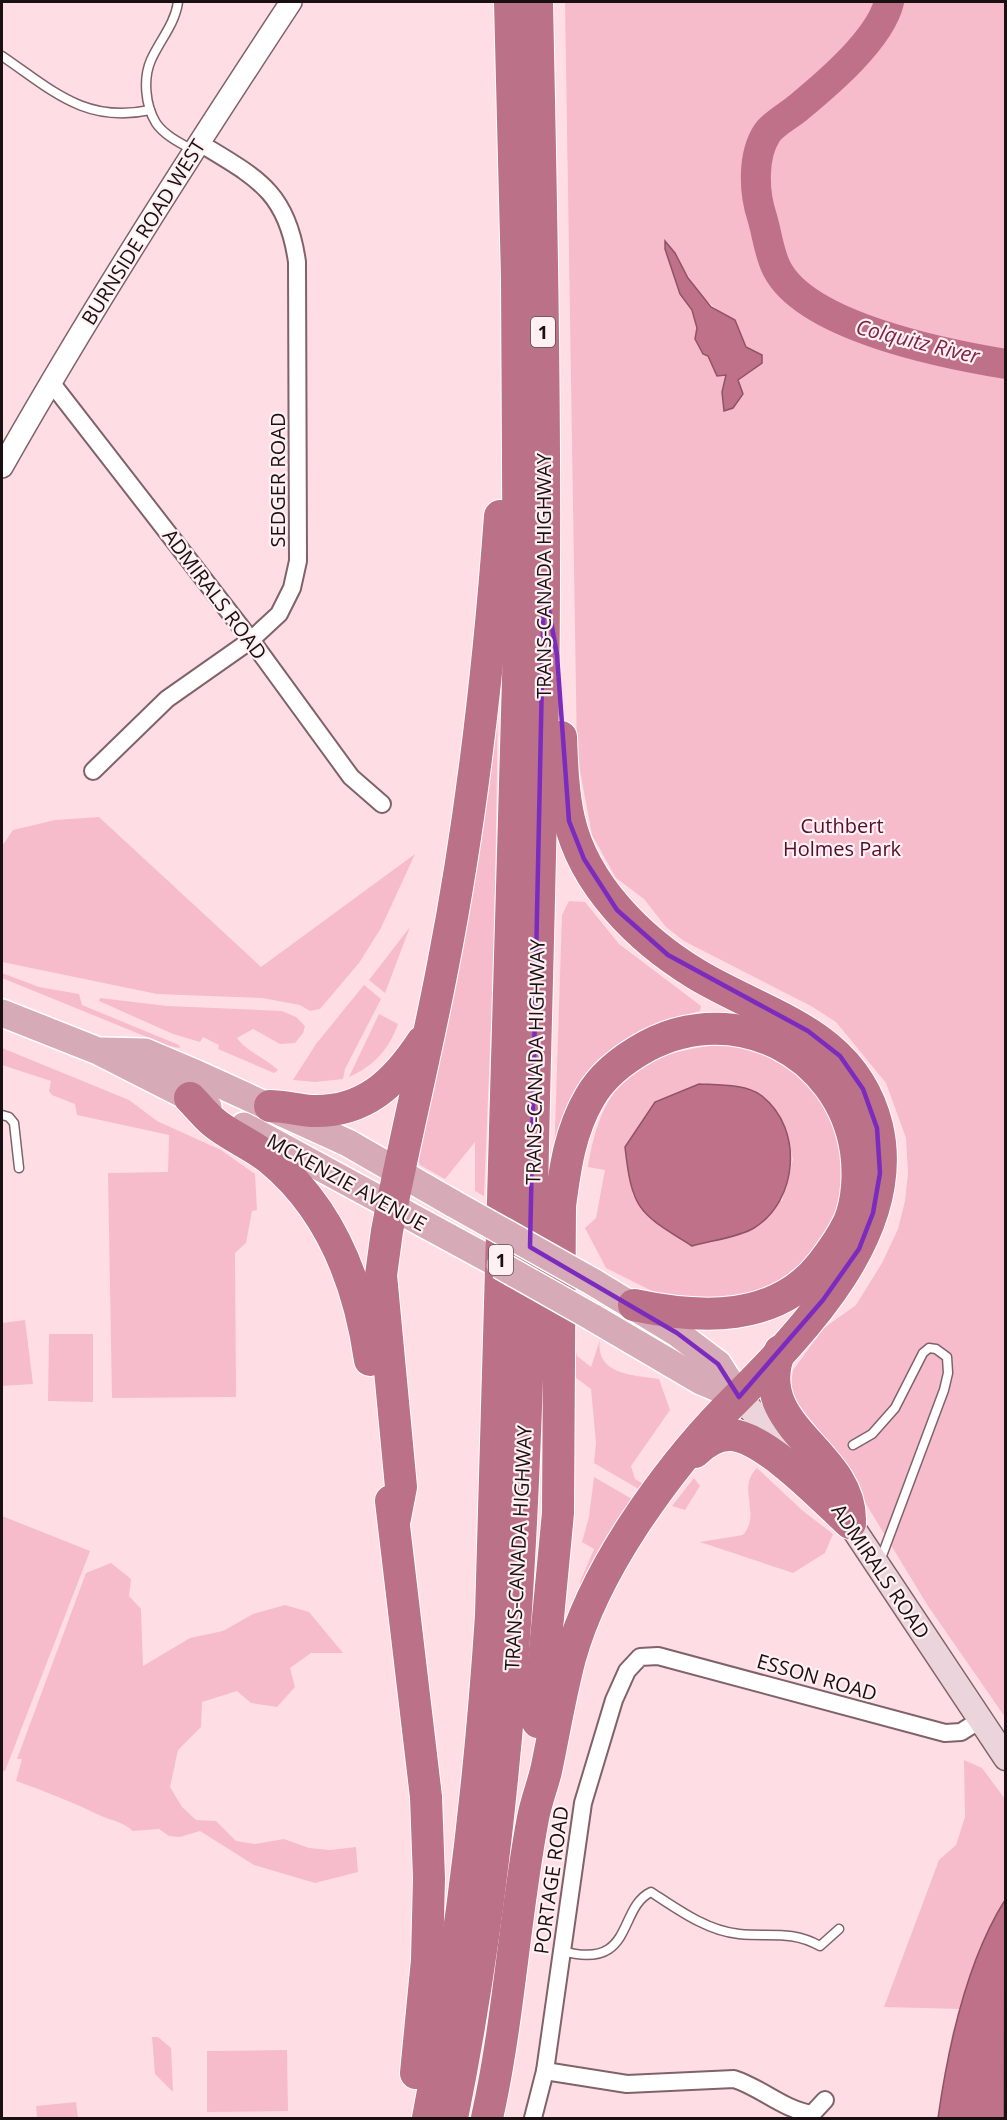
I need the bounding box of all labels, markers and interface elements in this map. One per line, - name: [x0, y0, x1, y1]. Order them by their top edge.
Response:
- street label: BURNSIDE ROAD WEST: [75, 134, 211, 330]
- water label: Colquitz River: [853, 312, 983, 370]
- road number: 1: [531, 317, 555, 347]
- street label: SEDGER ROAD: [264, 413, 291, 547]
- street label: TRANS-CANADA HIGHWAY: [530, 452, 557, 699]
- street label: ADMIRALS ROAD: [157, 523, 273, 665]
- park label: Cuthbert Holmes Park: [783, 812, 902, 862]
- street label: TRANS-CANADA HIGHWAY: [519, 938, 551, 1185]
- street label: MCKENZIE AVENUE: [262, 1127, 432, 1237]
- road number: 1: [489, 1245, 513, 1275]
- street label: TRANS-CANADA HIGHWAY: [498, 1424, 538, 1671]
- street label: ADMIRALS ROAD: [826, 1498, 936, 1644]
- street label: ESSON ROAD: [754, 1647, 880, 1707]
- street label: PORTAGE ROAD: [527, 1804, 575, 1956]

